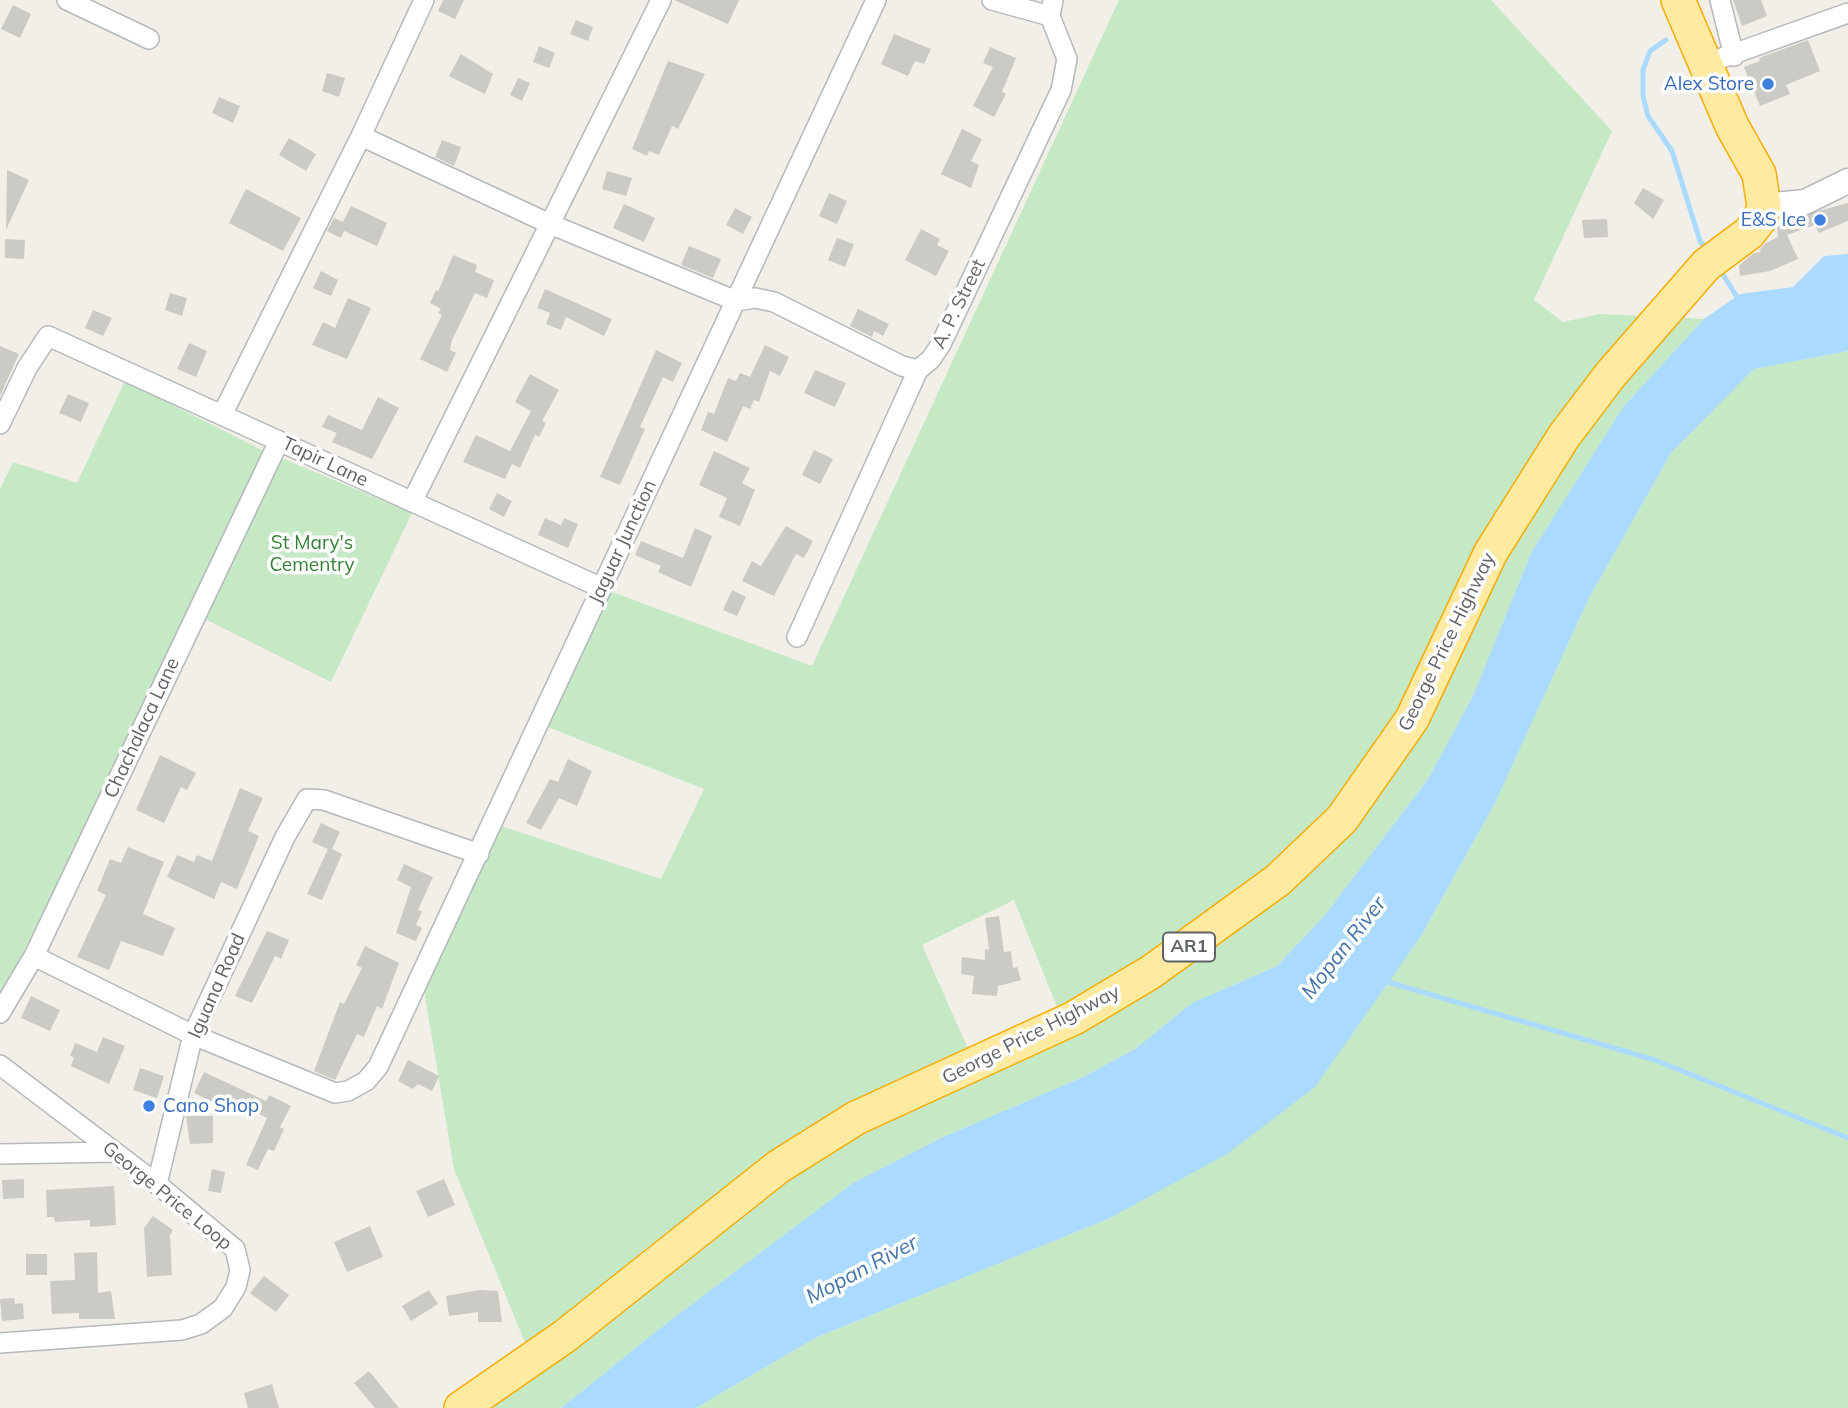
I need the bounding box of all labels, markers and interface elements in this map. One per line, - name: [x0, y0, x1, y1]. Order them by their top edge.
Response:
- place label: Alex Store: [1664, 73, 1754, 95]
- marker: Alex Store: [1760, 76, 1776, 92]
- place label: E&S Ice: [1741, 209, 1806, 231]
- marker: E&S Ice: [1812, 212, 1828, 228]
- street label: A. P. Street: [928, 255, 990, 353]
- street label: Tapir Lane: [278, 432, 372, 492]
- street label: Jaguar Junction: [584, 476, 662, 608]
- park label: St Mary's Cementry: [269, 532, 355, 576]
- street label: George Price Highway: [1394, 549, 1500, 735]
- street label: Chachalaca Lane: [99, 654, 185, 802]
- water label: Mopan River: [1296, 892, 1392, 1004]
- street label: Iguana Road: [184, 930, 250, 1042]
- road number: AR1: [1163, 932, 1215, 962]
- street label: George Price Highway: [939, 980, 1123, 1090]
- place label: Cano Shop: [163, 1095, 259, 1117]
- marker: Cano Shop: [141, 1098, 157, 1114]
- street label: George Price Loop: [98, 1137, 236, 1255]
- water label: Mopan River: [802, 1230, 922, 1310]

